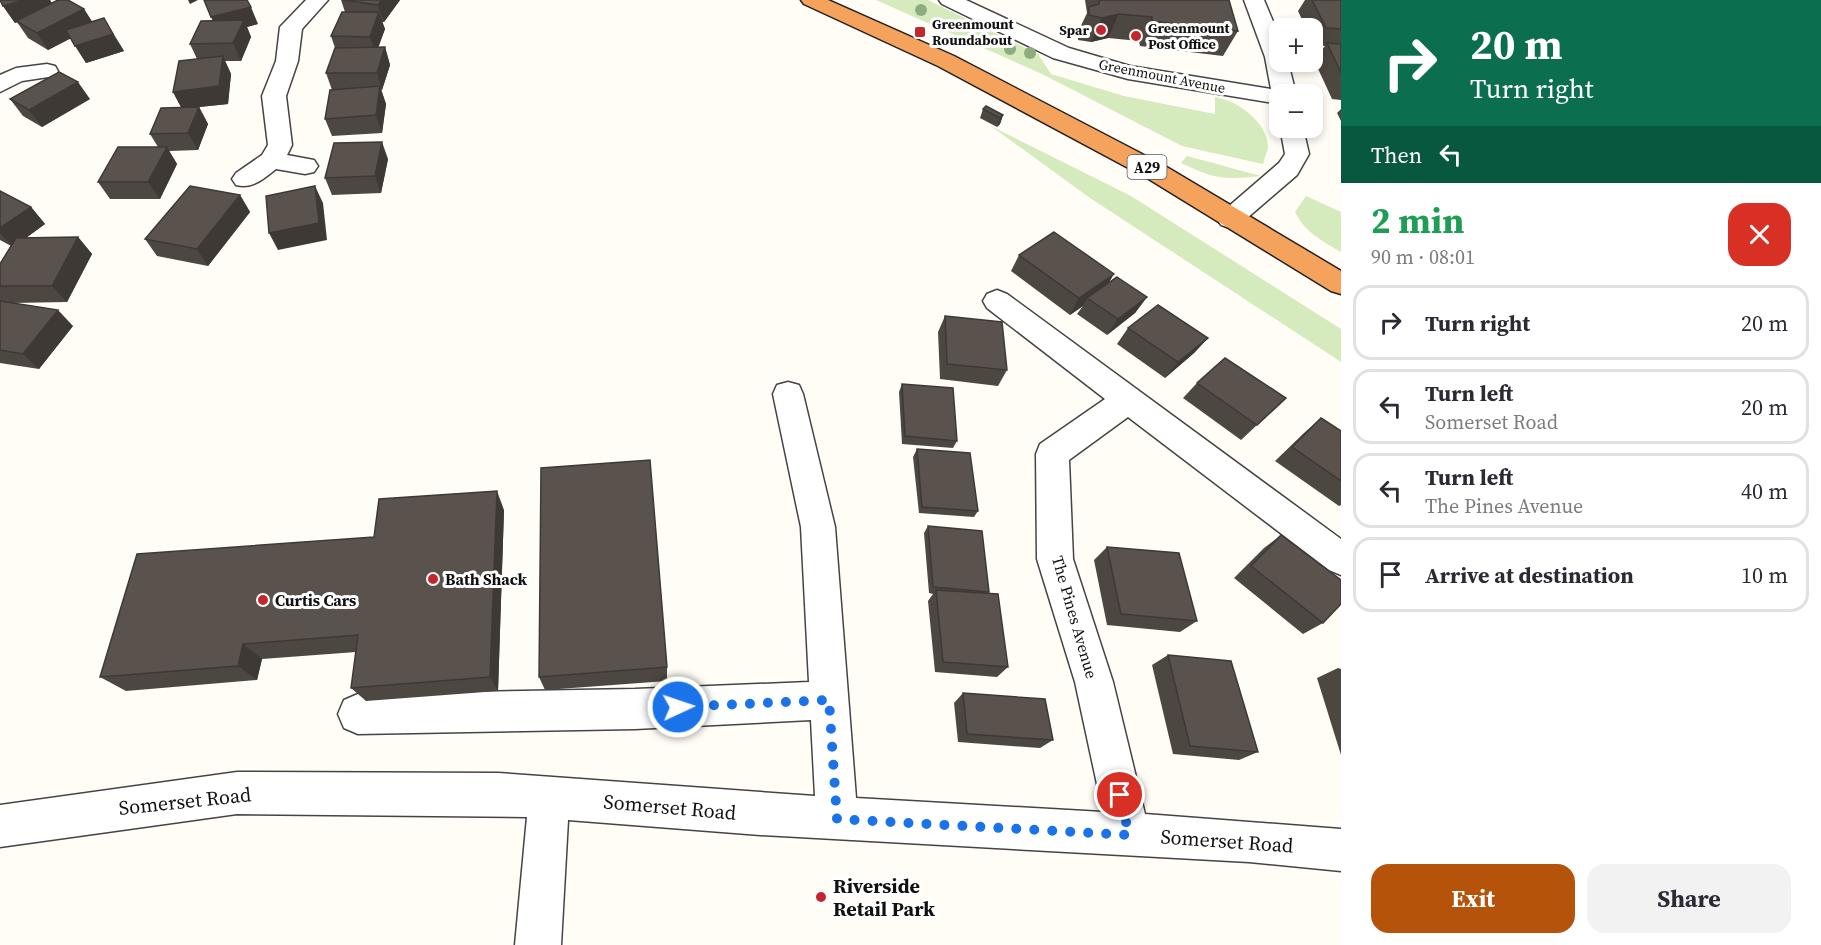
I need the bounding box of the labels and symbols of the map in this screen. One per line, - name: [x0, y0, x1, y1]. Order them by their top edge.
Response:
- place label: Greenmount Roundabout: [932, 14, 1015, 50]
- place label: Greenmount Post Office: [1148, 18, 1231, 54]
- place label: Spar: [1059, 20, 1089, 40]
- marker: Spar: [1094, 23, 1108, 37]
- marker: Greenmount Roundabout: [913, 25, 927, 39]
- marker: Greenmount Post Office: [1129, 29, 1143, 43]
- street label: Greenmount Avenue: [1097, 54, 1227, 98]
- road number: A29: [1128, 155, 1166, 179]
- street label: The Pines Avenue: [1047, 553, 1103, 681]
- place label: Bath Shack: [445, 568, 528, 590]
- marker: Bath Shack: [426, 572, 440, 586]
- place label: Curtis Cars: [275, 589, 356, 611]
- marker: Curtis Cars: [256, 593, 270, 607]
- position arrow: [646, 675, 710, 739]
- pin: [1094, 769, 1145, 820]
- street label: Somerset Road: [117, 780, 253, 822]
- street label: Somerset Road: [603, 787, 738, 827]
- street label: Somerset Road: [1160, 822, 1295, 860]
- place label: Riverside Retail Park: [833, 872, 935, 923]
- marker: Riverside Retail Park: [814, 890, 828, 904]

